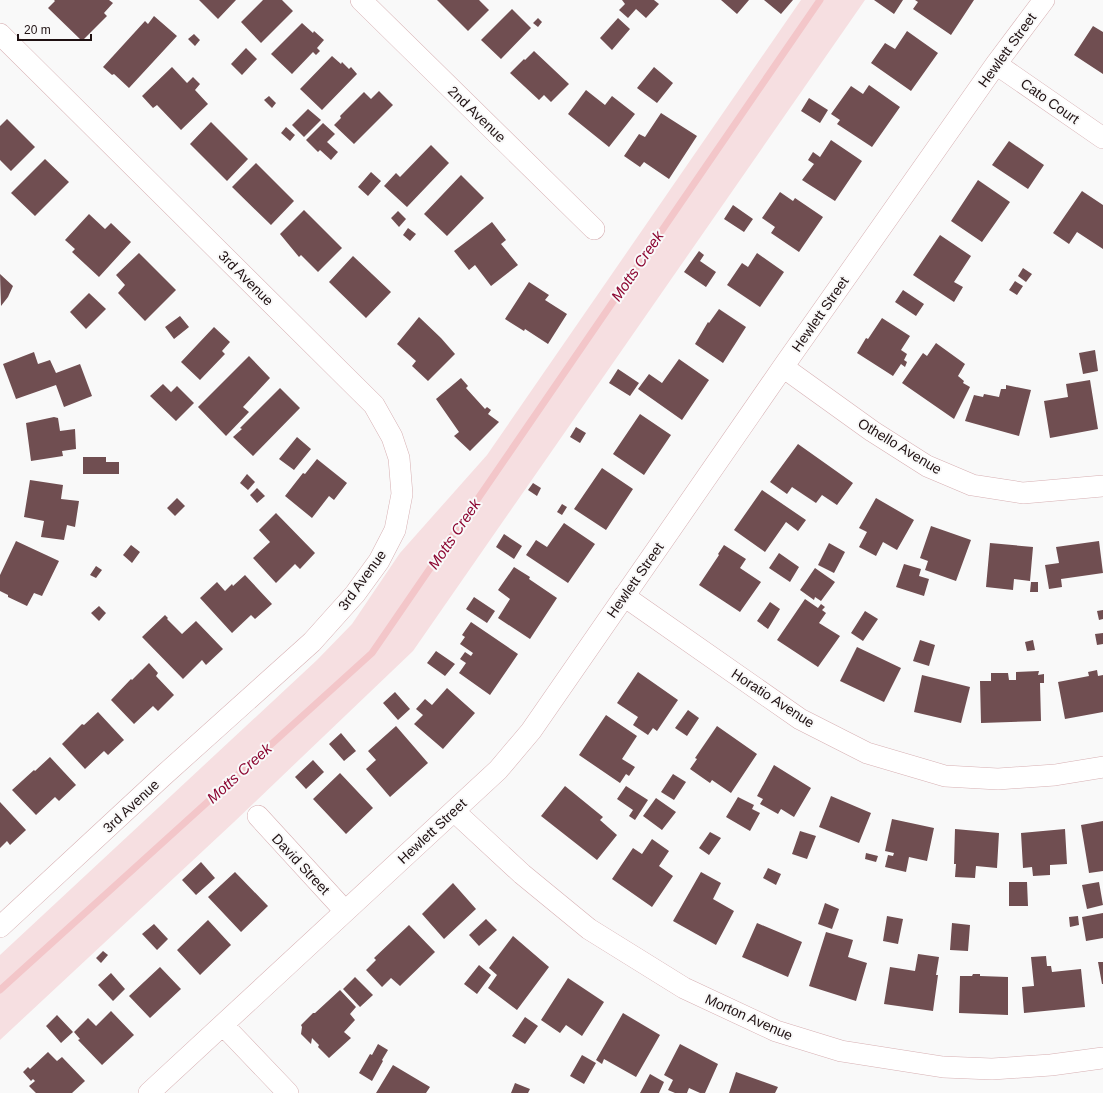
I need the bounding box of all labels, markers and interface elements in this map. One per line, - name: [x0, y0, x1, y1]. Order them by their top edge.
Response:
- street label: Hewlett Street: [975, 10, 1039, 90]
- scale bar: [18, 16, 91, 42]
- text: 20 m: [24, 23, 51, 37]
- street label: Cato Court: [1018, 75, 1082, 127]
- street label: 2nd Avenue: [445, 83, 509, 145]
- water label: Motts Creek: [607, 226, 667, 304]
- street label: 3rd Avenue: [215, 247, 277, 309]
- street label: Hewlett Street: [788, 273, 852, 355]
- street label: Othello Avenue: [855, 415, 945, 477]
- water label: Motts Creek: [424, 494, 484, 572]
- street label: Hewlett Street: [603, 539, 667, 621]
- street label: 3rd Avenue: [335, 547, 389, 613]
- street label: Horatio Avenue: [729, 665, 818, 731]
- water label: Motts Creek: [203, 739, 276, 806]
- street label: 3rd Avenue: [100, 776, 162, 836]
- street label: Hewlett Street: [394, 795, 470, 867]
- street label: David Street: [269, 830, 333, 898]
- street label: Morton Avenue: [703, 991, 795, 1043]

